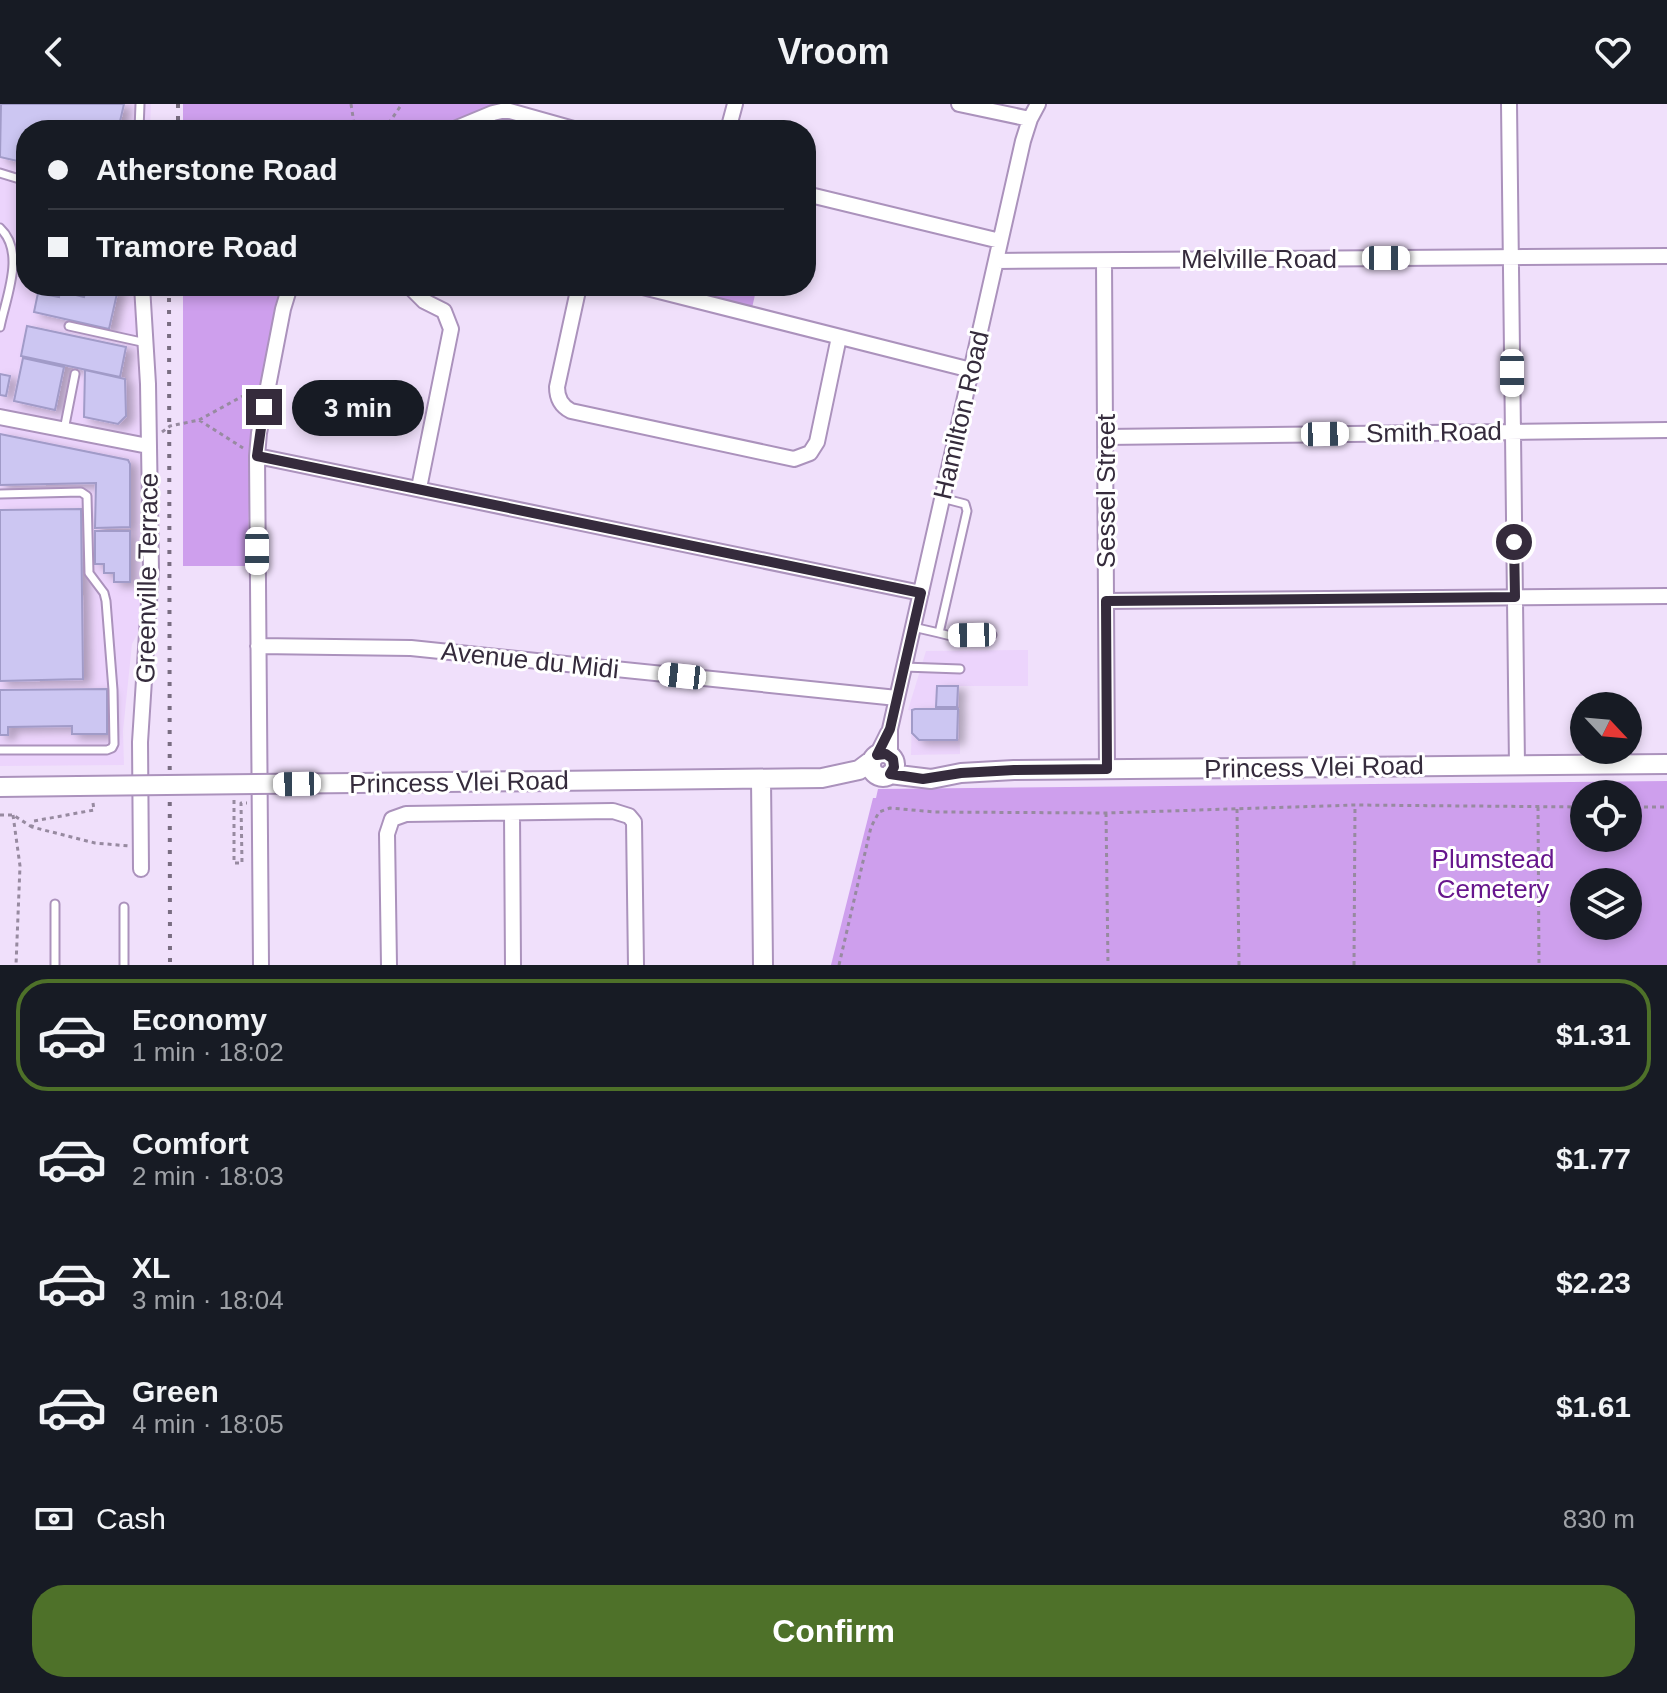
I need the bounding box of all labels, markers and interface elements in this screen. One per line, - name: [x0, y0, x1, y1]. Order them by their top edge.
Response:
- icon: back: [32, 30, 76, 74]
- icon: heart: [1591, 30, 1635, 74]
- text: Vroom: [777, 31, 890, 72]
- text: Atherstone Road: [96, 153, 338, 186]
- text: Tramore Road: [96, 230, 298, 263]
- street label: Melville Road: [1181, 244, 1337, 274]
- car: [1362, 246, 1410, 270]
- street label: Hamilton Road: [927, 328, 995, 502]
- car: [1500, 349, 1524, 397]
- callout: 3 min: [292, 379, 424, 435]
- route end: [246, 389, 282, 425]
- text: 3 min: [324, 393, 392, 423]
- street label: Sessel Street: [1091, 413, 1121, 568]
- street label: Smith Road: [1366, 416, 1502, 448]
- car: [1301, 422, 1349, 446]
- street label: Greenville Terrace: [130, 472, 164, 684]
- route start: [1496, 524, 1532, 560]
- car: [245, 527, 269, 575]
- car: [948, 623, 996, 647]
- street label: Avenue du Midi: [440, 636, 620, 684]
- car: [657, 662, 707, 690]
- north arrow: [1570, 692, 1642, 764]
- map controls: [1570, 692, 1642, 940]
- street label: Princess Vlei Road: [1204, 750, 1424, 784]
- street label: Princess Vlei Road: [349, 765, 569, 799]
- car: [273, 772, 321, 796]
- button: locate: [1570, 780, 1642, 852]
- park label: Plumstead Cemetery: [1432, 844, 1554, 904]
- button: layers: [1570, 868, 1642, 940]
- icon: car: [36, 999, 108, 1071]
- text: Economy: [132, 1003, 267, 1036]
- text: $1.31: [1556, 1018, 1631, 1051]
- text: 1 min · 18:02: [132, 1037, 284, 1067]
- icon: car: [36, 1123, 108, 1195]
- text: Comfort: [132, 1127, 249, 1160]
- text: $1.77: [1556, 1142, 1631, 1175]
- text: 2 min · 18:03: [132, 1161, 284, 1191]
- icon: car: [36, 1247, 108, 1319]
- text: XL: [132, 1251, 170, 1284]
- text: $2.23: [1556, 1266, 1631, 1299]
- text: 3 min · 18:04: [132, 1285, 284, 1315]
- icon: car: [36, 1371, 108, 1443]
- text: Green: [132, 1375, 219, 1408]
- text: $1.61: [1556, 1390, 1631, 1423]
- text: 4 min · 18:05: [132, 1409, 284, 1439]
- icon: cash: [32, 1497, 76, 1541]
- text: Cash: [96, 1502, 166, 1535]
- text: 830 m: [1563, 1504, 1635, 1534]
- button: Confirm: [32, 1585, 1635, 1677]

